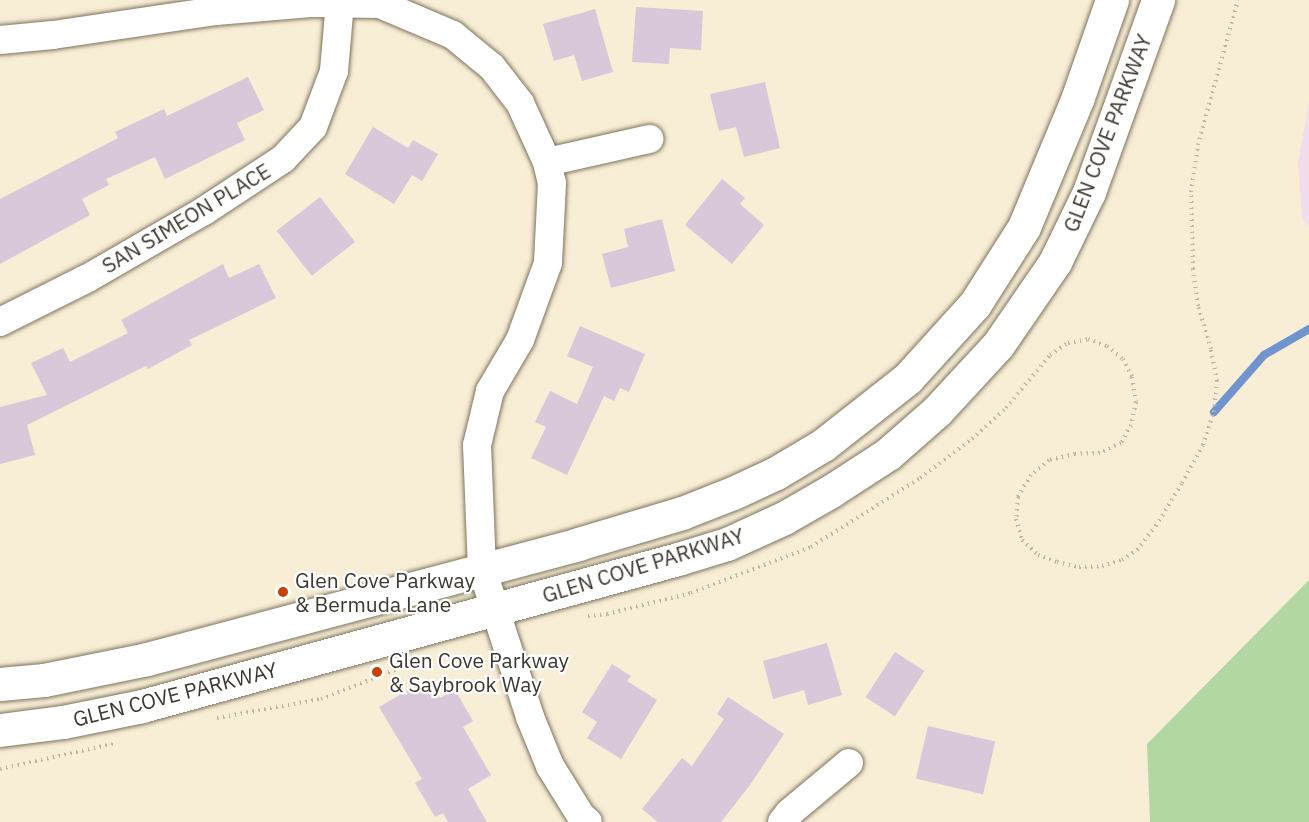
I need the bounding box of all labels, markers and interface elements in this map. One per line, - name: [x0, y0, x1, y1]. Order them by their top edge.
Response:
- street label: GLEN COVE PARKWAY: [1058, 31, 1156, 235]
- street label: SAN SIMEON PLACE: [97, 158, 275, 278]
- street label: GLEN COVE PARKWAY: [539, 522, 747, 608]
- place label: Glen Cove Parkway & Bermuda Lane: [295, 567, 475, 617]
- marker: Glen Cove Parkway & Bermuda Lane: [276, 585, 290, 599]
- place label: Glen Cove Parkway & Saybrook Way: [389, 647, 569, 697]
- street label: GLEN COVE PARKWAY: [70, 656, 280, 732]
- marker: Glen Cove Parkway & Saybrook Way: [370, 665, 384, 679]

